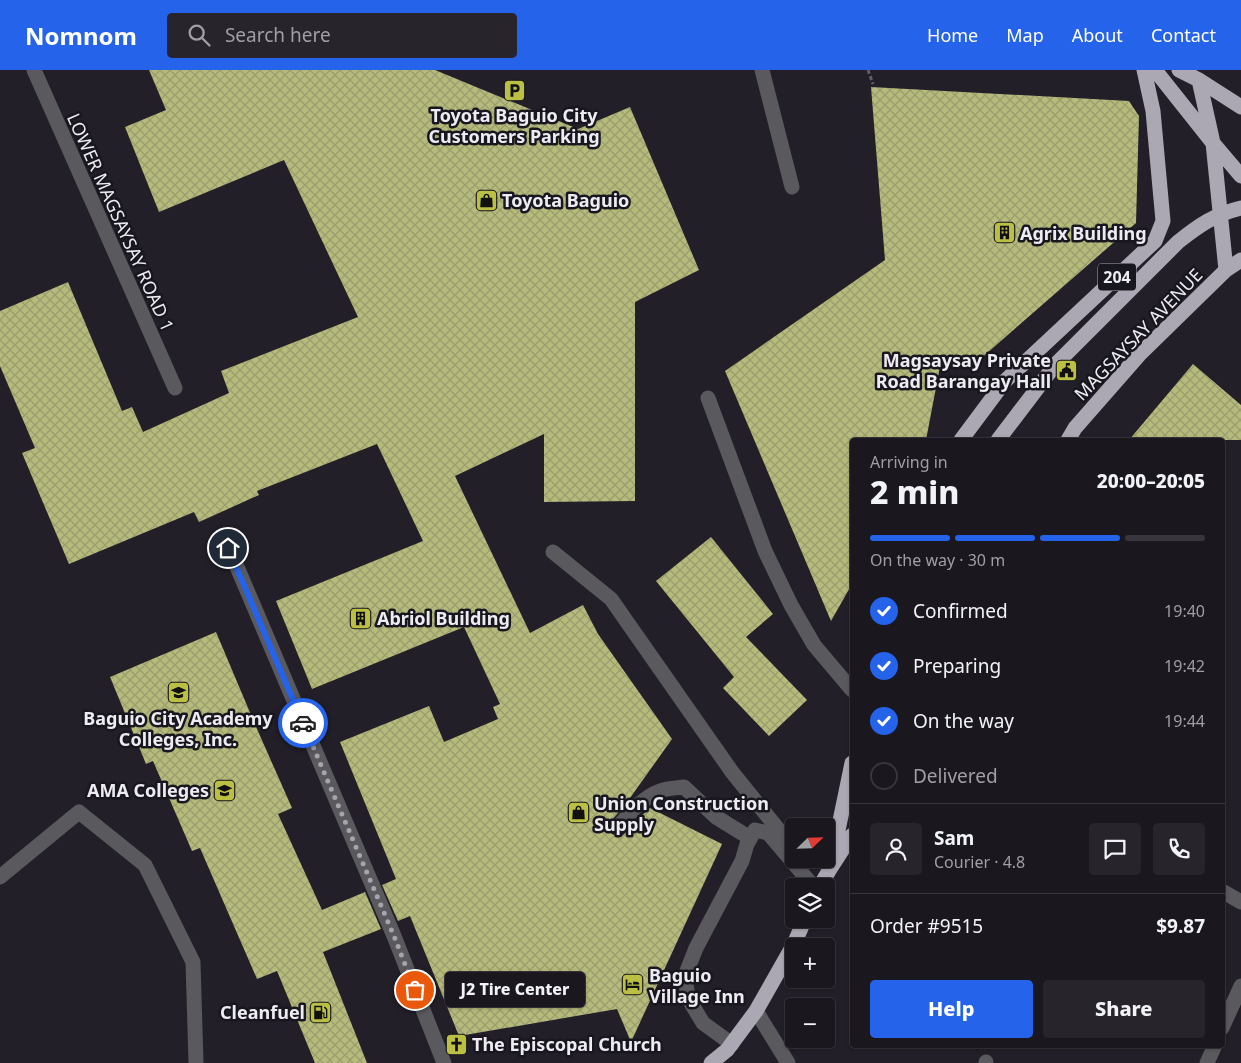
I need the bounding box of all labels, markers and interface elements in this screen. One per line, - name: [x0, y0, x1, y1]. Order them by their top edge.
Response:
- search box: [167, 13, 517, 58]
- text: Nomnom: [25, 19, 137, 52]
- icon: search: [185, 21, 213, 49]
- text: Search here: [225, 22, 331, 48]
- text: Home: [927, 23, 978, 47]
- text: Map: [1006, 23, 1044, 47]
- text: About: [1072, 23, 1123, 47]
- text: Contact: [1151, 23, 1216, 47]
- parking icon: Toyota Baguio City Customers Parking: [502, 78, 526, 102]
- place label: Toyota Baguio City Customers Parking: [428, 103, 600, 148]
- street label: LOWER MAGSAYSAY ROAD 1: [62, 109, 180, 335]
- shop icon: Toyota Baguio: [474, 188, 498, 212]
- place label: Toyota Baguio: [502, 188, 629, 212]
- building icon: Agrix Building: [992, 221, 1016, 245]
- place label: Agrix Building: [1020, 221, 1147, 245]
- street label: MAGSAYSAY AVENUE: [1069, 263, 1207, 405]
- road number: 204: [1098, 263, 1136, 290]
- place label: Magsaysay Private Road Barangay Hall: [876, 348, 1051, 393]
- public building icon: Magsaysay Private Road Barangay Hall: [1055, 358, 1079, 382]
- text: Arriving in: [870, 451, 948, 473]
- text: 20:00–20:05: [1097, 468, 1205, 494]
- text: 2 min: [870, 470, 959, 513]
- pin: [207, 527, 249, 569]
- icon: home: [214, 534, 242, 562]
- text: On the way · 30 m: [870, 549, 1005, 571]
- icon: check: [870, 597, 898, 625]
- text: Confirmed: [913, 598, 1008, 624]
- text: 19:40: [1164, 600, 1205, 622]
- building icon: Abriol Building: [349, 606, 373, 630]
- place label: Abriol Building: [377, 606, 510, 630]
- icon: check: [870, 652, 898, 680]
- text: Preparing: [913, 653, 1001, 679]
- text: 19:42: [1164, 655, 1205, 677]
- school or university icon: Baguio City Academy Colleges, Inc.: [166, 681, 190, 705]
- courier: [278, 698, 328, 748]
- place label: Baguio City Academy Colleges, Inc.: [83, 706, 273, 751]
- icon: check: [870, 707, 898, 735]
- text: On the way: [913, 708, 1014, 734]
- icon: car: [289, 709, 317, 737]
- text: 19:44: [1164, 710, 1205, 732]
- text: Delivered: [913, 763, 998, 789]
- place label: AMA Colleges: [87, 778, 209, 802]
- school or university icon: AMA Colleges: [213, 778, 237, 802]
- place label: Union Construction Supply: [594, 791, 769, 836]
- shop icon: Union Construction Supply: [566, 801, 590, 825]
- north arrow: [785, 818, 835, 868]
- map controls: [785, 818, 835, 1048]
- button: person: [870, 823, 922, 875]
- button: chat: [1089, 823, 1141, 875]
- button: phone: [1153, 823, 1205, 875]
- text: Sam: [934, 825, 974, 851]
- text: Courier · 4.8: [934, 851, 1025, 873]
- button: layers: [785, 878, 835, 928]
- text: Order #9515: [870, 913, 983, 939]
- text: $9.87: [1156, 913, 1205, 939]
- button: +: [785, 938, 835, 988]
- place label: Baguio Village Inn: [649, 963, 745, 1008]
- pin: [394, 969, 436, 1011]
- callout: J2 Tire Center: [445, 972, 585, 1008]
- hotel icon: Baguio Village Inn: [621, 973, 645, 997]
- icon: bag: [401, 976, 429, 1004]
- text: J2 Tire Center: [461, 978, 569, 1000]
- button: Help: [870, 980, 1033, 1038]
- button: Share: [1043, 980, 1205, 1038]
- button: −: [785, 998, 835, 1048]
- place label: Cleanfuel: [220, 1000, 305, 1024]
- fuel station icon: Cleanfuel: [309, 1000, 333, 1024]
- church icon: The Episcopal Church: [444, 1032, 468, 1056]
- place label: The Episcopal Church: [472, 1032, 662, 1056]

